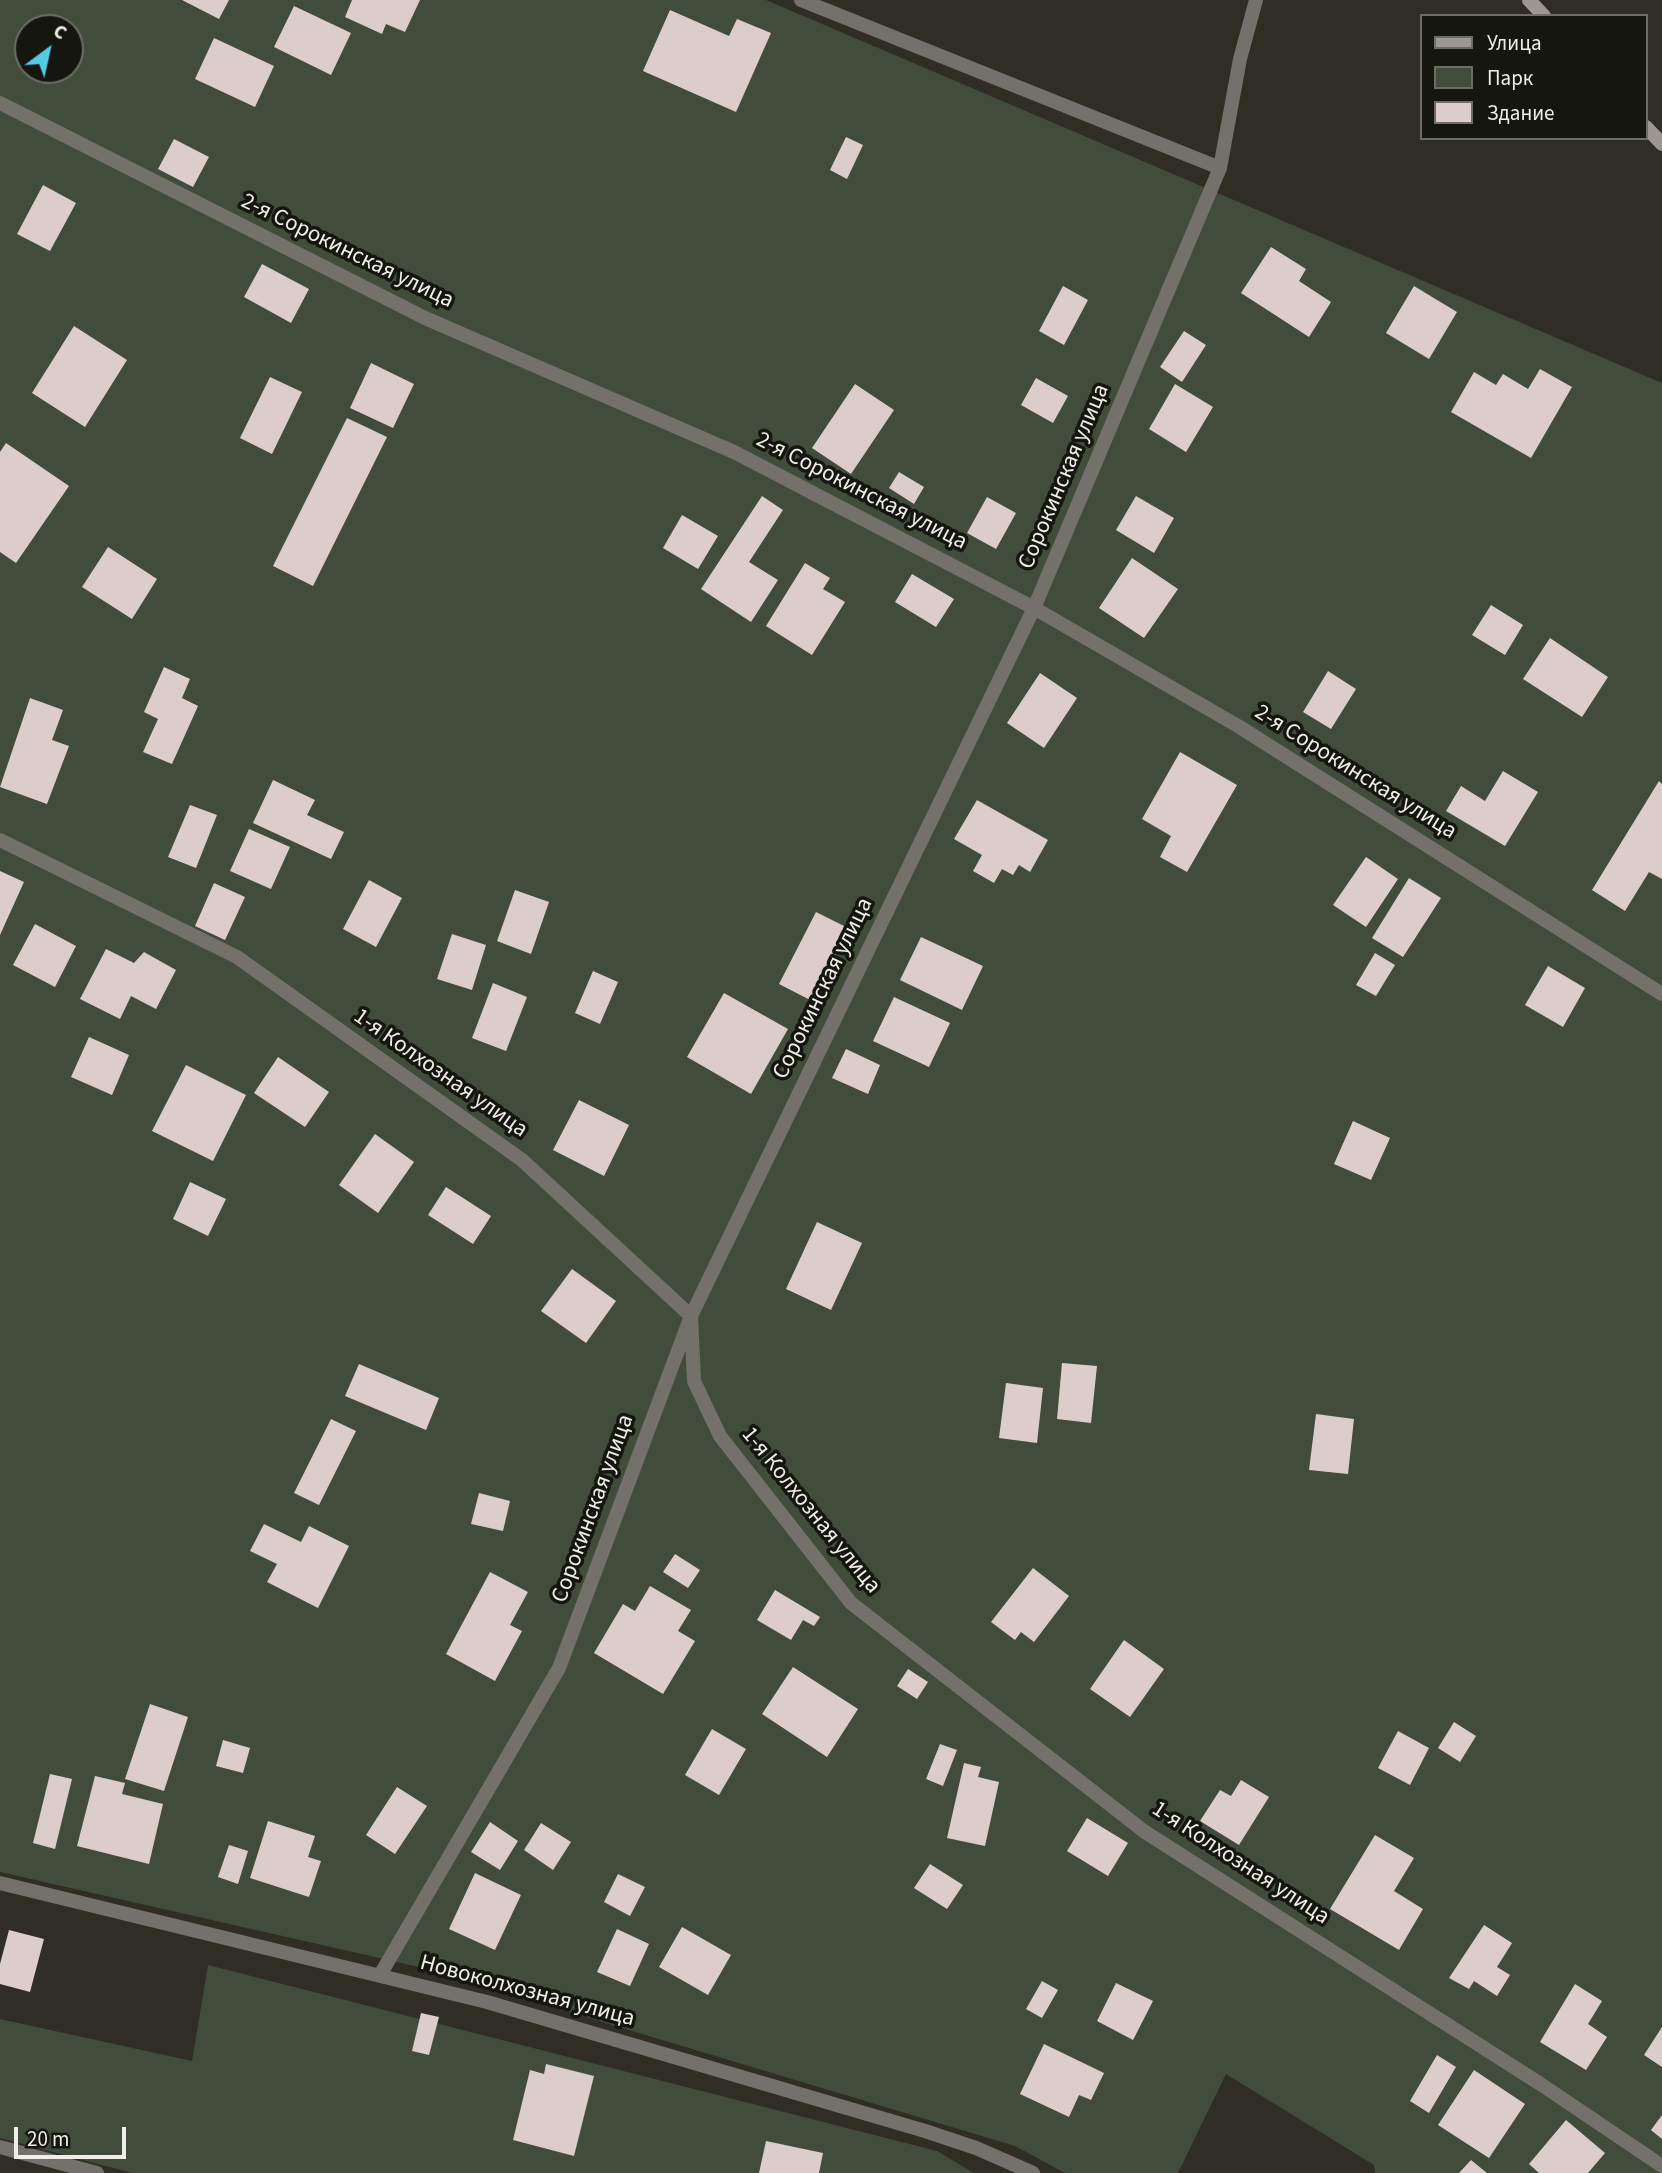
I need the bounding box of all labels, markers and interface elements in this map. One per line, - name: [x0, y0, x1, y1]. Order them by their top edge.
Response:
- north arrow: [14, 14, 84, 84]
- legend: [1420, 14, 1648, 140]
- text: С: [48, 18, 72, 47]
- text: Улица: [1487, 28, 1542, 58]
- text: Парк: [1487, 63, 1533, 93]
- text: Здание: [1487, 98, 1555, 128]
- street label: 2-я Сорокинская улица: [236, 189, 458, 315]
- street label: Сорокинская улица: [1014, 380, 1116, 574]
- street label: 2-я Сорокинская улица: [751, 427, 971, 557]
- street label: 2-я Сорокинская улица: [1249, 700, 1461, 846]
- street label: Сорокинская улица: [768, 894, 880, 1084]
- street label: 1-я Колхозная улица: [348, 1004, 532, 1144]
- street label: Сорокинская улица: [547, 1411, 641, 1607]
- street label: 1-я Колхозная улица: [734, 1422, 886, 1600]
- street label: 1-я Колхозная улица: [1146, 1796, 1334, 1932]
- street label: Новоколхозная улица: [417, 1950, 637, 2034]
- scale bar: [18, 2114, 130, 2158]
- text: 20 m: [27, 2124, 69, 2154]

